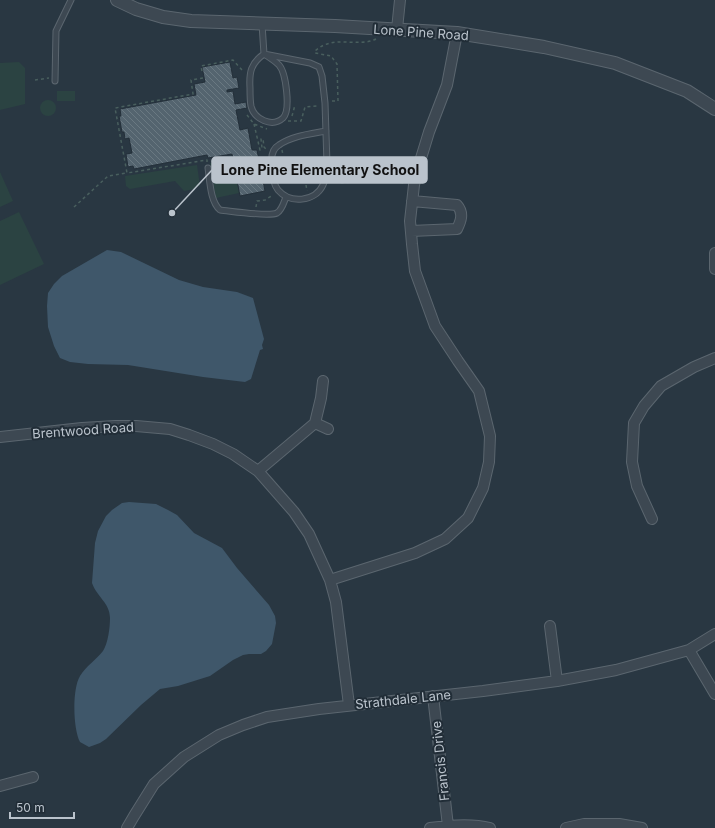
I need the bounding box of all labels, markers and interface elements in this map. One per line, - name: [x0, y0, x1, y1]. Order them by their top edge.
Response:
- street label: Lone Pine Road: [373, 21, 469, 43]
- callout: Lone Pine Elementary School: [212, 157, 427, 183]
- text: Lone Pine Elementary School: [221, 161, 419, 178]
- street label: Brentwood Road: [32, 418, 134, 442]
- street label: Strathdale Lane: [354, 686, 452, 712]
- street label: Francis Drive: [428, 720, 452, 802]
- scale bar: [10, 794, 74, 820]
- text: 50 m: [16, 800, 45, 815]

